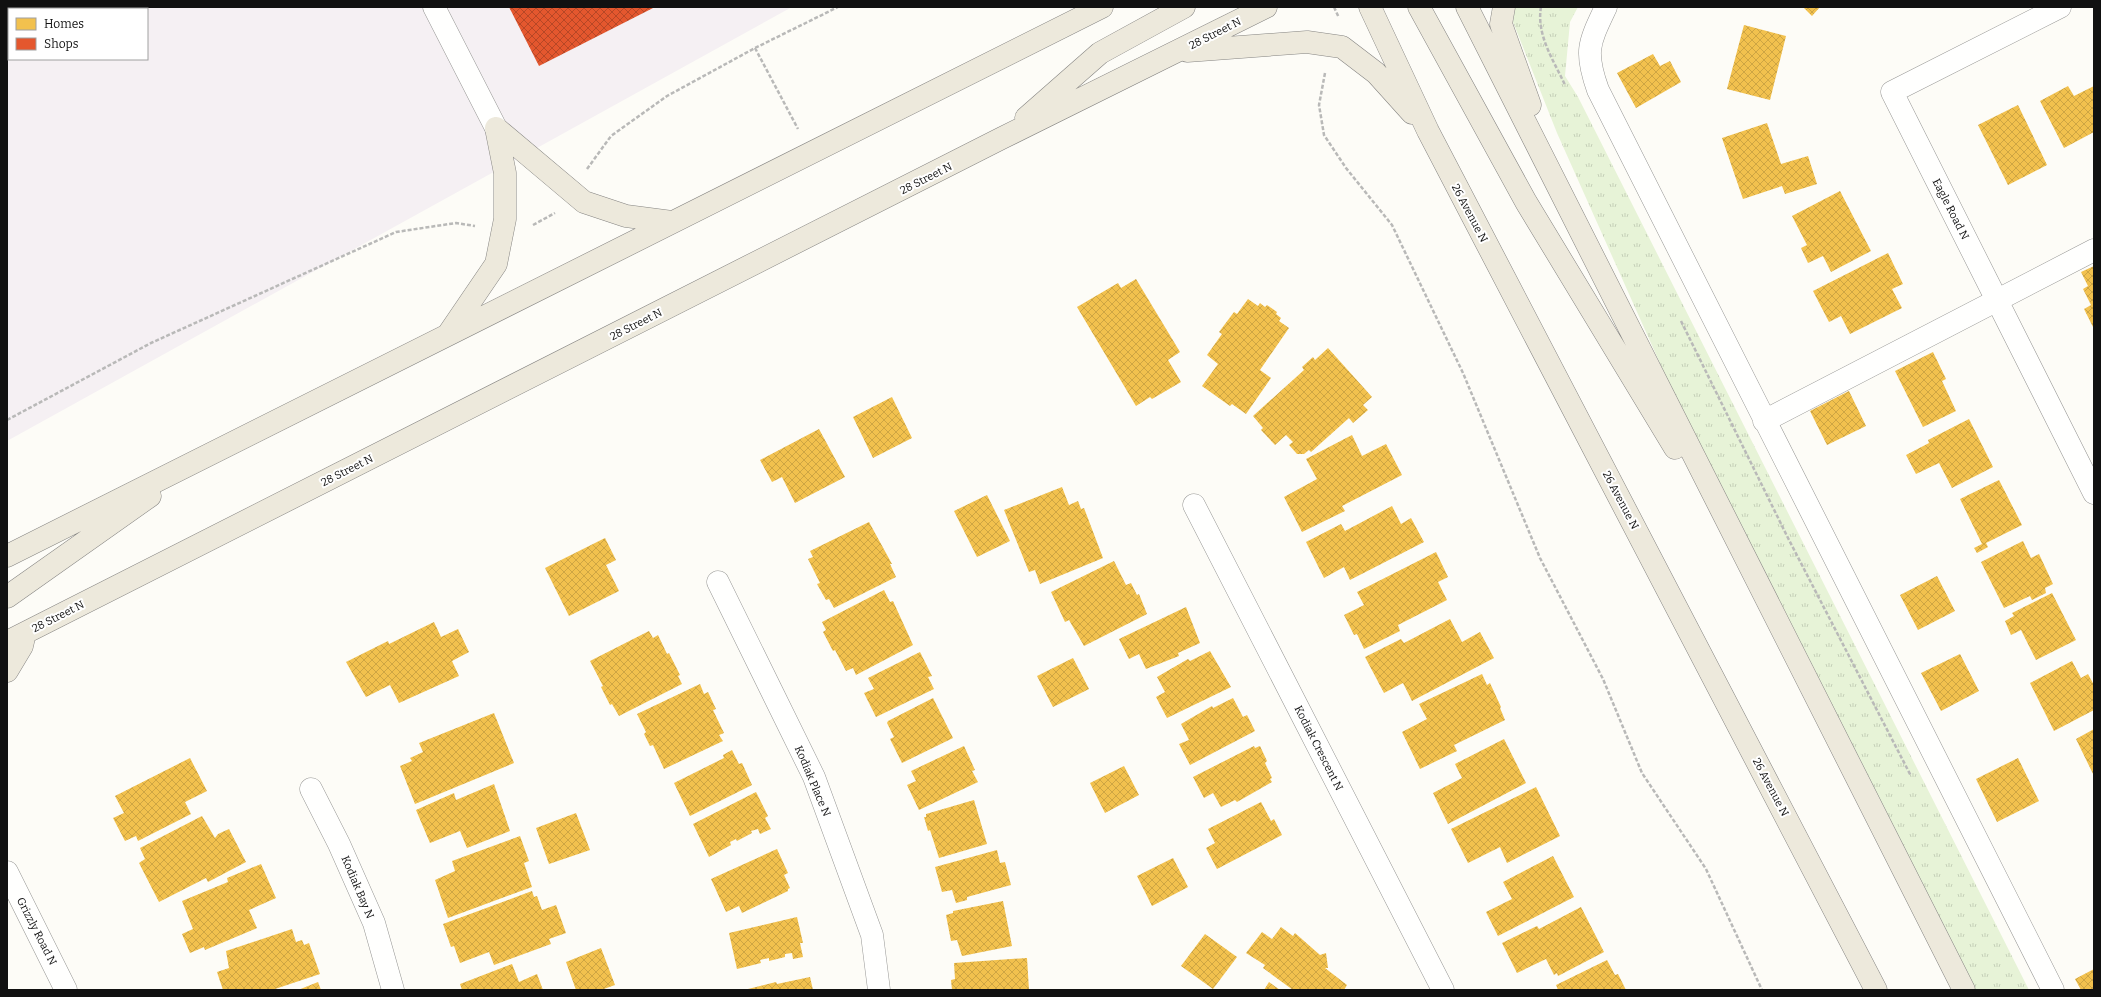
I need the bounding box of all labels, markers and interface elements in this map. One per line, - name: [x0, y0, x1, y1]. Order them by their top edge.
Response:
- legend: [8, 8, 148, 60]
- street label: 28 Street N: [1187, 15, 1244, 52]
- text: Homes: [44, 17, 84, 31]
- text: Shops: [44, 37, 79, 51]
- street label: 28 Street N: [898, 160, 955, 197]
- street label: Eagle Road N: [1930, 177, 1972, 242]
- street label: 26 Avenue N: [1449, 182, 1491, 245]
- street label: 28 Street N: [608, 306, 665, 343]
- street label: 28 Street N: [319, 452, 376, 489]
- street label: 26 Avenue N: [1600, 469, 1642, 532]
- street label: 28 Street N: [30, 598, 87, 635]
- street label: Kodiak Crescent N: [1291, 704, 1346, 793]
- street label: Kodiak Place N: [792, 744, 833, 819]
- street label: 26 Avenue N: [1750, 756, 1792, 819]
- street label: Kodiak Bay N: [338, 854, 377, 921]
- street label: Grizzly Road N: [14, 895, 59, 968]

